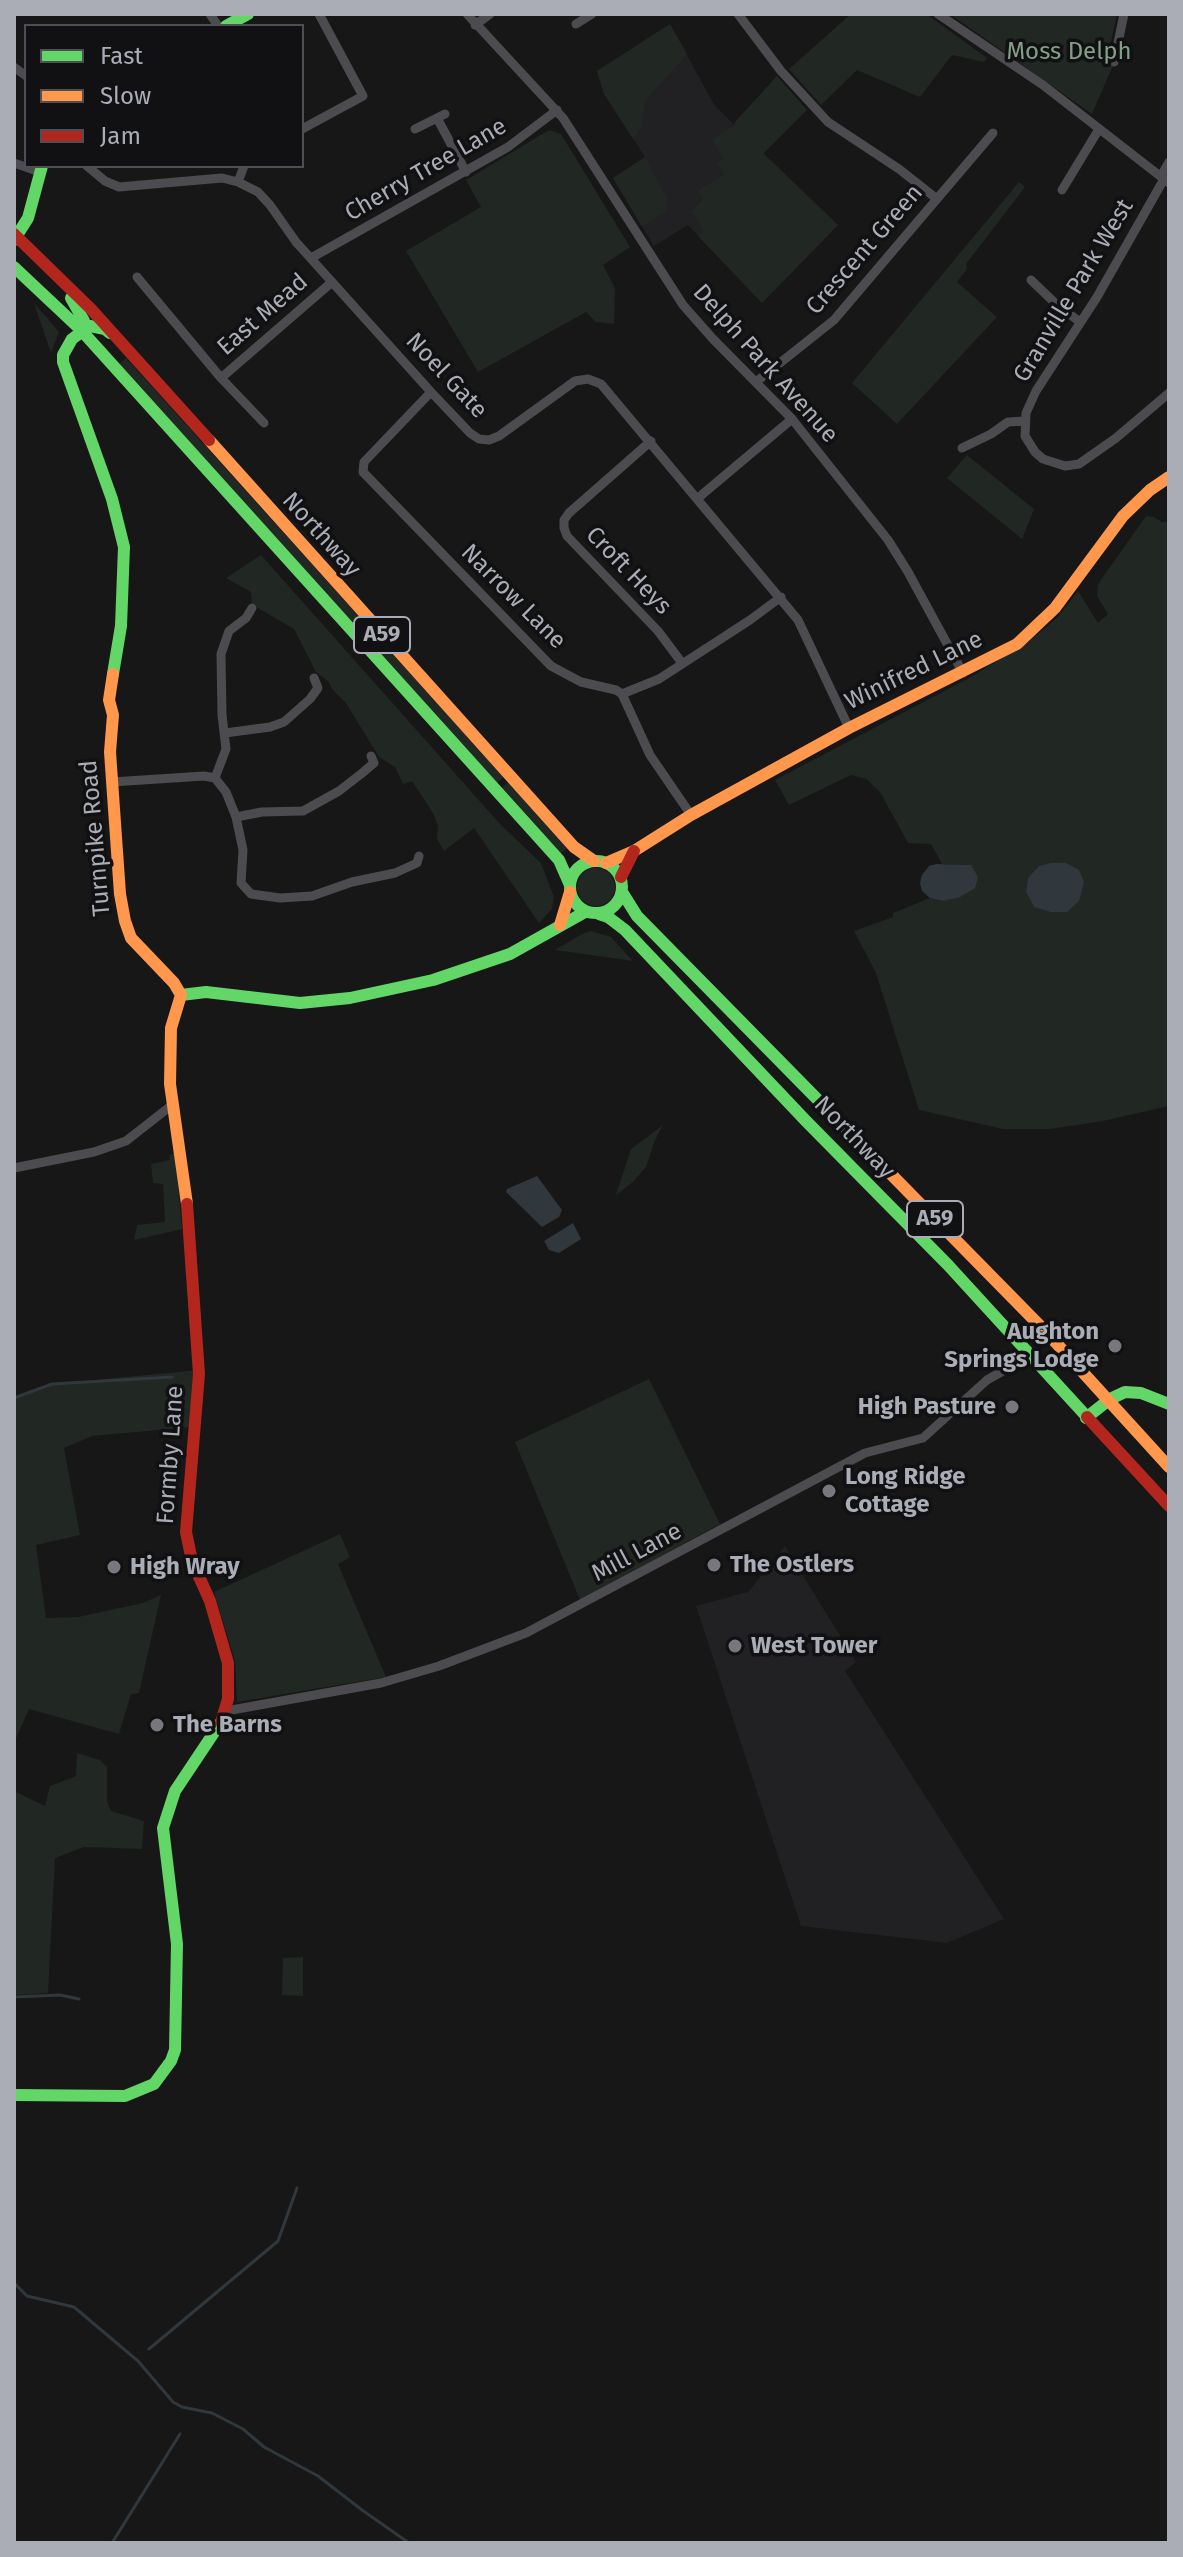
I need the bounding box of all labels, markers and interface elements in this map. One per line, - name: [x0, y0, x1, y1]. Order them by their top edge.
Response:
- legend: [24, 24, 304, 168]
- park label: Moss Delph: [1006, 38, 1132, 66]
- text: Fast: [100, 42, 143, 70]
- text: Slow: [100, 82, 151, 110]
- street label: Cherry Tree Lane: [340, 112, 512, 228]
- text: Jam: [100, 122, 141, 150]
- street label: Crescent Green: [801, 179, 929, 321]
- street label: Granville Park West: [1008, 194, 1140, 388]
- street label: East Mead: [212, 268, 314, 362]
- street label: Delph Park Avenue: [686, 279, 844, 449]
- street label: Noel Gate: [399, 327, 493, 425]
- street label: Northway: [276, 487, 366, 583]
- street label: Croft Heys: [579, 521, 677, 621]
- street label: Narrow Lane: [454, 538, 572, 656]
- road number: A59: [354, 617, 410, 653]
- street label: Winifred Lane: [840, 625, 988, 717]
- street label: Turnpike Road: [75, 759, 117, 917]
- street label: Northway: [808, 1091, 900, 1185]
- road number: A59: [907, 1201, 963, 1237]
- place label: Aughton Springs Lodge: [944, 1318, 1099, 1374]
- marker: Aughton Springs Lodge: [1106, 1337, 1124, 1355]
- street label: Formby Lane: [152, 1385, 190, 1525]
- place label: High Pasture: [858, 1393, 996, 1421]
- marker: High Pasture: [1003, 1398, 1021, 1416]
- place label: Long Ridge Cottage: [845, 1463, 965, 1519]
- marker: Long Ridge Cottage: [820, 1482, 838, 1500]
- street label: Mill Lane: [587, 1517, 687, 1589]
- place label: The Ostlers: [730, 1551, 854, 1579]
- place label: High Wray: [130, 1553, 240, 1581]
- marker: The Ostlers: [705, 1556, 723, 1574]
- marker: High Wray: [105, 1558, 123, 1576]
- place label: West Tower: [751, 1632, 877, 1660]
- marker: West Tower: [726, 1637, 744, 1655]
- place label: The Barns: [173, 1711, 282, 1739]
- marker: The Barns: [148, 1716, 166, 1734]

